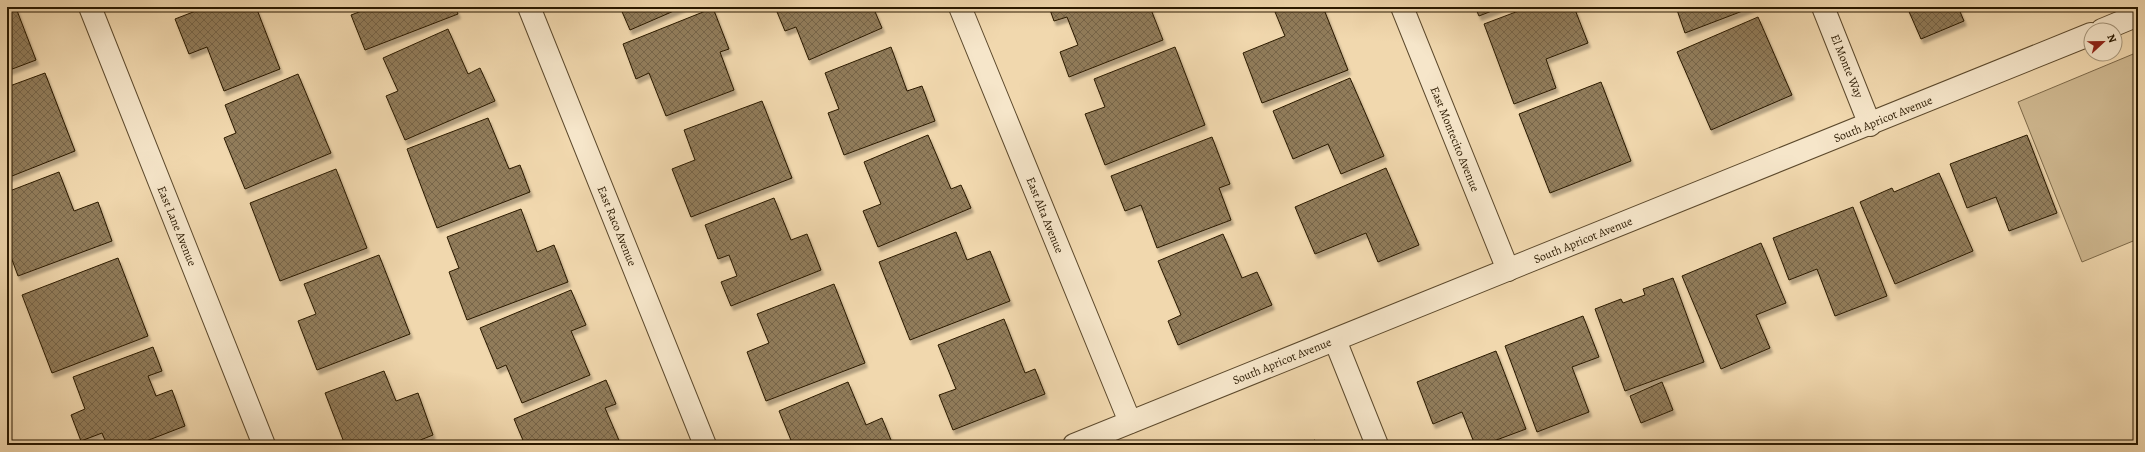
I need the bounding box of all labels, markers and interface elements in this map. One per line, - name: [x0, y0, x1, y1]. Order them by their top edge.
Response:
- north arrow: [2083, 22, 2123, 62]
- street label: El Monte Way: [1827, 32, 1867, 101]
- text: N: [2103, 32, 2120, 45]
- street label: East Montecito Avenue: [1427, 84, 1483, 194]
- street label: South Apricot Avenue: [1831, 92, 1935, 146]
- street label: East Alta Avenue: [1022, 174, 1068, 256]
- street label: East Lane Avenue: [154, 183, 200, 269]
- street label: East Raco Avenue: [594, 183, 640, 269]
- street label: South Apricot Avenue: [1531, 213, 1635, 267]
- street label: South Apricot Avenue: [1230, 334, 1334, 388]

